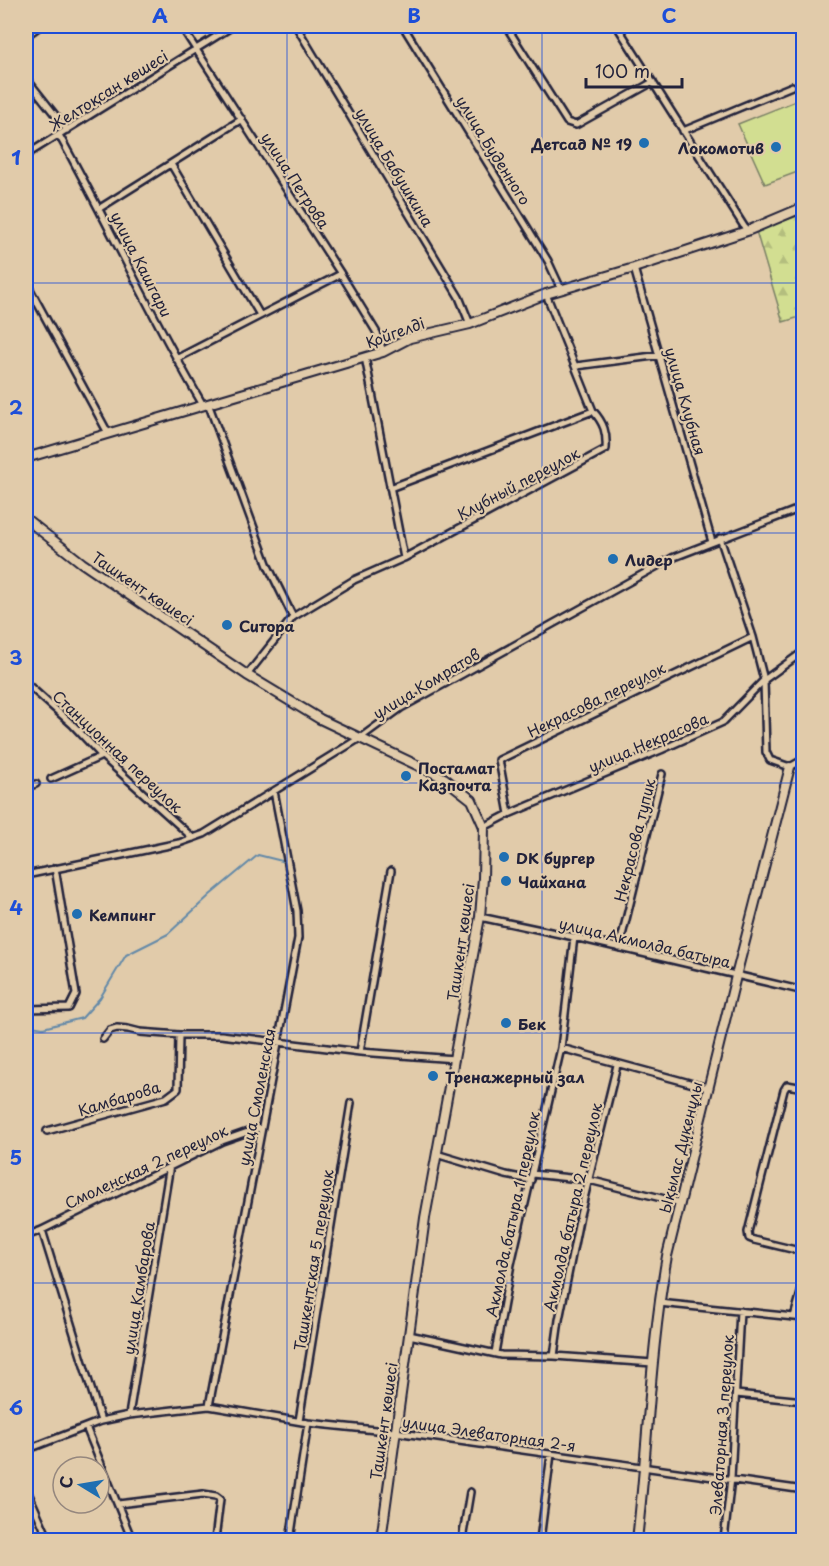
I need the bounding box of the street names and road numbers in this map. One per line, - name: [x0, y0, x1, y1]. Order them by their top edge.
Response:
- street label: Желтоқсан көшесі: [44, 44, 172, 136]
- street label: улица Буденного: [451, 91, 537, 209]
- street label: улица Бабушкина: [350, 103, 440, 231]
- street label: улица Петрова: [256, 127, 336, 233]
- street label: улица Кашгари: [105, 207, 179, 321]
- street label: Қойгелді: [362, 311, 428, 353]
- street label: улица Клубная: [660, 344, 712, 458]
- street label: Клубный переулок: [452, 441, 584, 525]
- street label: Ташкент көшесі: [87, 545, 199, 631]
- street label: улица Комратов: [368, 642, 484, 724]
- street label: Некрасова переулок: [523, 656, 669, 742]
- street label: Станционная переулок: [48, 684, 188, 818]
- street label: улица Некрасова: [584, 706, 712, 778]
- street label: Некрасова тупик: [608, 776, 660, 904]
- street label: Ташкент көшесі: [440, 882, 480, 1002]
- street label: улица Акмолда батыра: [557, 911, 734, 973]
- street label: улица Смоленская: [231, 1026, 281, 1168]
- street label: Камбарова: [75, 1074, 164, 1121]
- street label: Ықылас Дүкенұлы: [653, 1079, 707, 1215]
- street label: Акмолда батыра 2 переулок: [537, 1100, 607, 1314]
- street label: Акмолда батыра 1 переулок: [479, 1109, 545, 1319]
- street label: Смоленская 2 переулок: [61, 1118, 231, 1214]
- street label: Ташкентская 5 переулок: [287, 1168, 339, 1352]
- street label: улица Камбарова: [116, 1219, 160, 1356]
- street label: Элеваторная 3 переулок: [703, 1334, 739, 1516]
- street label: Ташкент көшесі: [363, 1361, 403, 1481]
- street label: улица Элеваторная 2-я: [401, 1409, 577, 1457]

